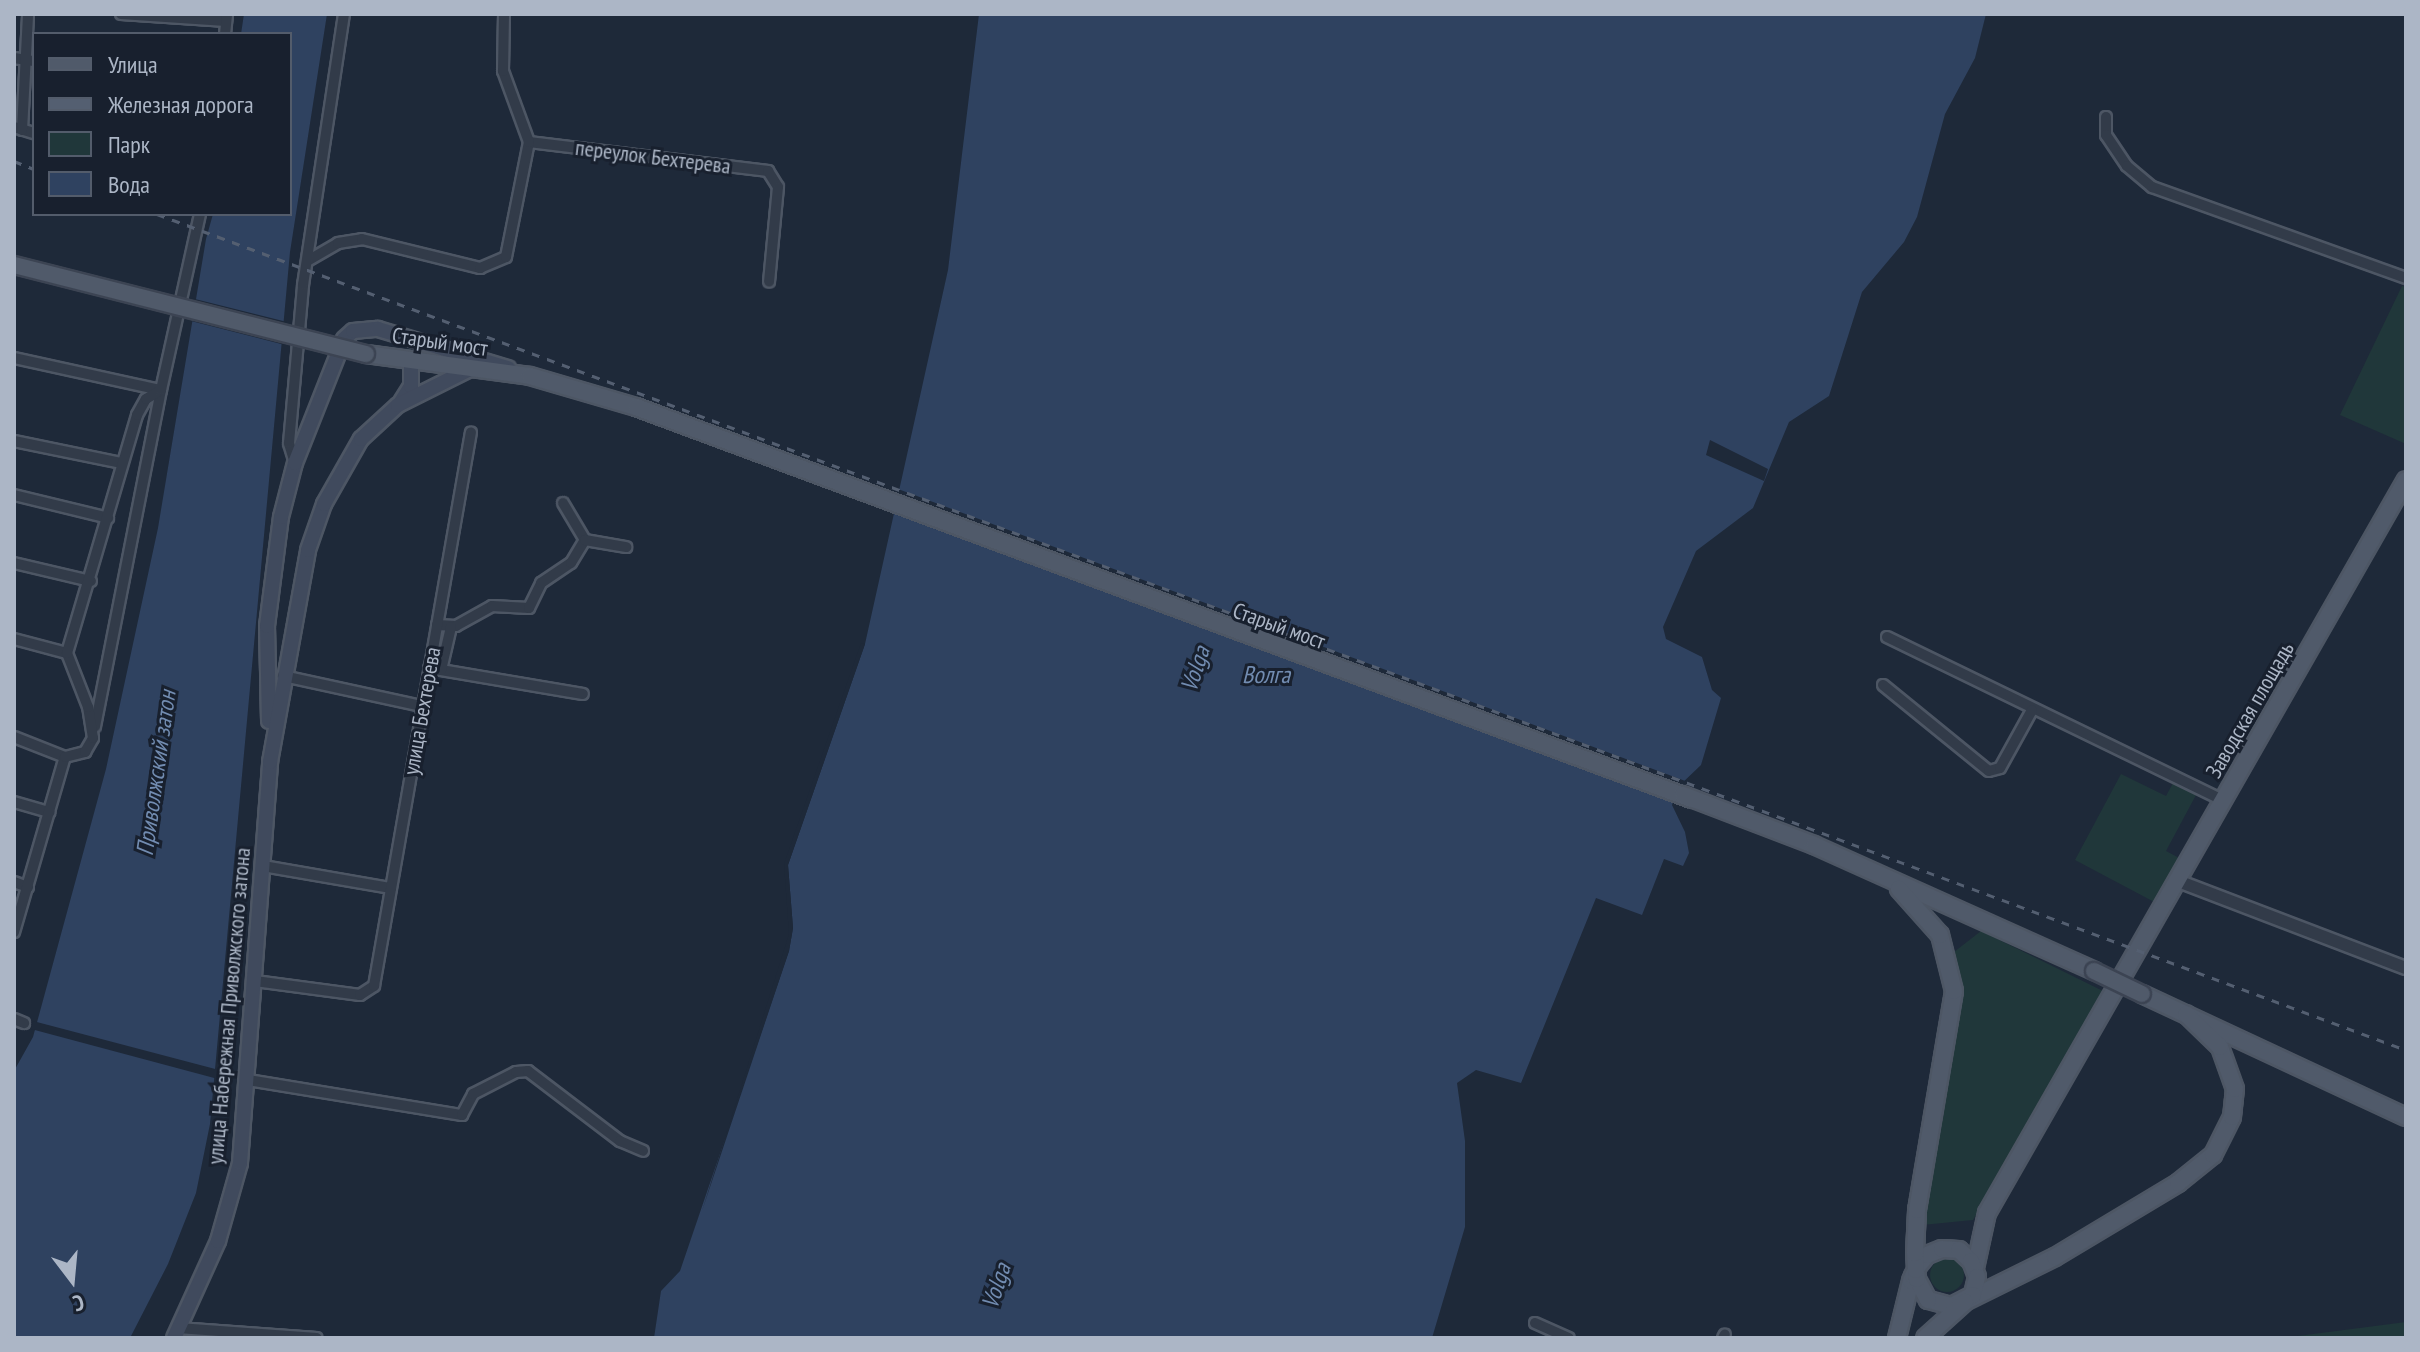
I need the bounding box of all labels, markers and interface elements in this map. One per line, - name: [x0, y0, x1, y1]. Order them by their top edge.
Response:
- legend: [32, 32, 292, 216]
- text: Улица: [108, 49, 158, 80]
- text: Железная дорога: [108, 89, 254, 120]
- text: Парк: [108, 129, 150, 160]
- street label: переулок Бехтерева: [574, 134, 732, 180]
- text: Вода: [108, 169, 150, 200]
- street label: Старый мост: [391, 322, 489, 362]
- street label: Старый мост: [1229, 597, 1329, 655]
- street label: Заводская площадь: [2200, 637, 2300, 783]
- water label: Volga: [1174, 643, 1216, 695]
- street label: улица Бехтерева: [398, 645, 446, 777]
- water label: Волга: [1242, 661, 1290, 689]
- water label: Приволжский затон: [130, 689, 182, 857]
- street label: улица Набережная Приволжского затона: [202, 847, 256, 1165]
- north arrow: [32, 1240, 112, 1320]
- water label: Volga: [975, 1260, 1017, 1312]
- text: С: [70, 1288, 87, 1318]

